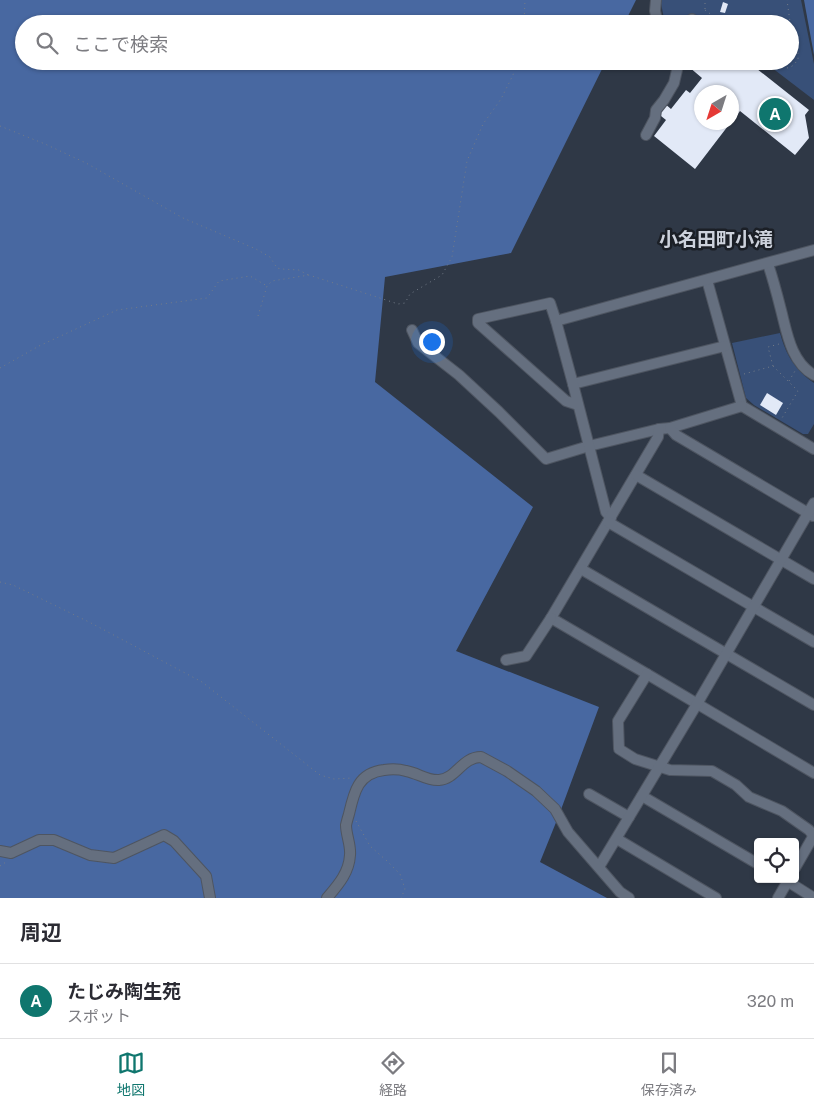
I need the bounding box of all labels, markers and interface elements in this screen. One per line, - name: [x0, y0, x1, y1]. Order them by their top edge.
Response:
- search box: [15, 15, 799, 70]
- icon: search: [33, 29, 61, 57]
- text: ここで検索: [73, 33, 168, 55]
- north arrow: [694, 85, 739, 130]
- pin: A: [759, 95, 791, 133]
- district label: 小名田町小滝: [659, 228, 773, 250]
- your location: [419, 329, 445, 355]
- map controls: [754, 838, 799, 883]
- button: locate: [754, 838, 799, 883]
- text: 周辺: [20, 920, 62, 945]
- text: たじみ陶生苑: [67, 980, 181, 1002]
- text: A: [30, 992, 42, 1011]
- text: 320 m: [747, 992, 794, 1011]
- text: スポット: [67, 1007, 131, 1026]
- tab: 地図: [117, 1049, 145, 1099]
- tab: 経路: [379, 1049, 407, 1099]
- tab: 保存済み: [641, 1049, 697, 1099]

